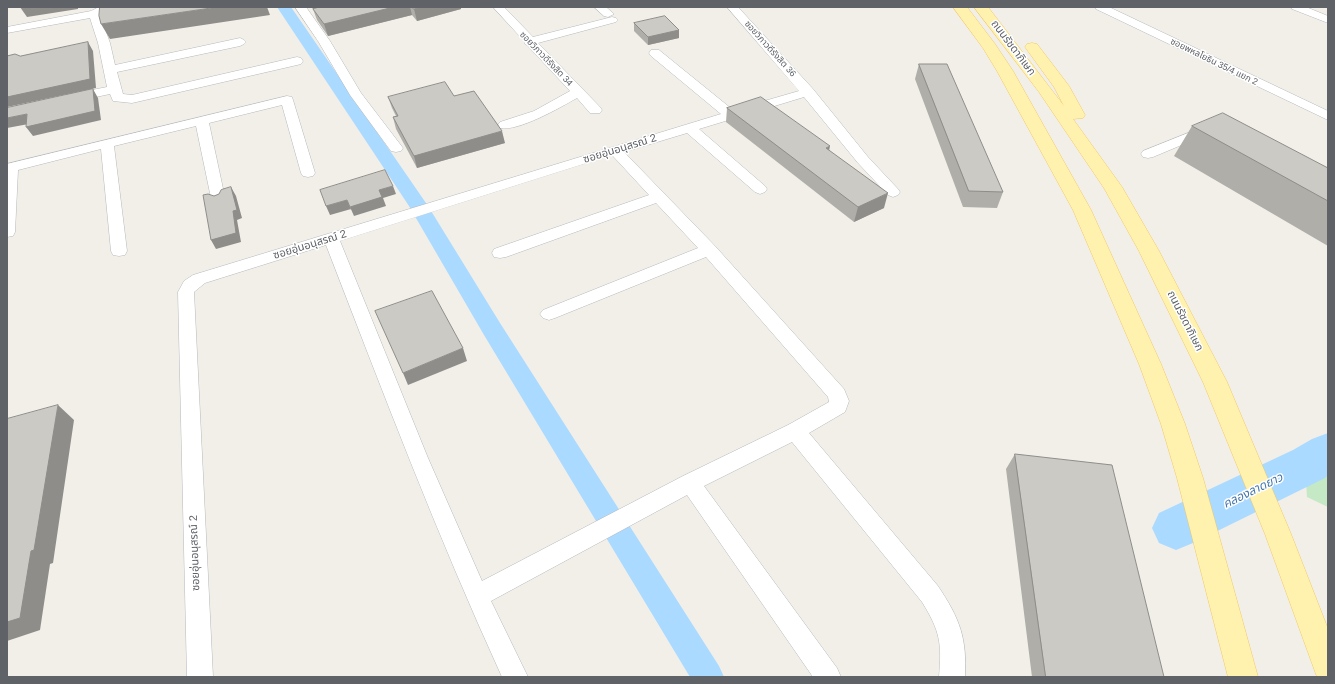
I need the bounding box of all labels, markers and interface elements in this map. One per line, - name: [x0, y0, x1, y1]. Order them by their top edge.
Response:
- street label: ถนนรัชดาภิเษก: [988, 18, 1038, 78]
- street label: ซอยวิภาวดีรังสิต 36: [742, 19, 798, 79]
- street label: ซอยวิภาวดีรังสิต 34: [517, 29, 575, 89]
- street label: ซอยพหลโยธิน 35/4 แยก 2: [1168, 36, 1260, 88]
- street label: ซอยอุ่นอนุสรณ์ 2: [582, 132, 658, 166]
- street label: ซอยอุ่นอนุสรณ์ 2: [272, 228, 348, 262]
- street label: ถนนรัชดาภิเษก: [1164, 289, 1206, 353]
- water label: คลองลาดยาว: [1221, 470, 1285, 512]
- street label: ซอยอุ่นอนุสรณ์ 2: [187, 515, 203, 591]

